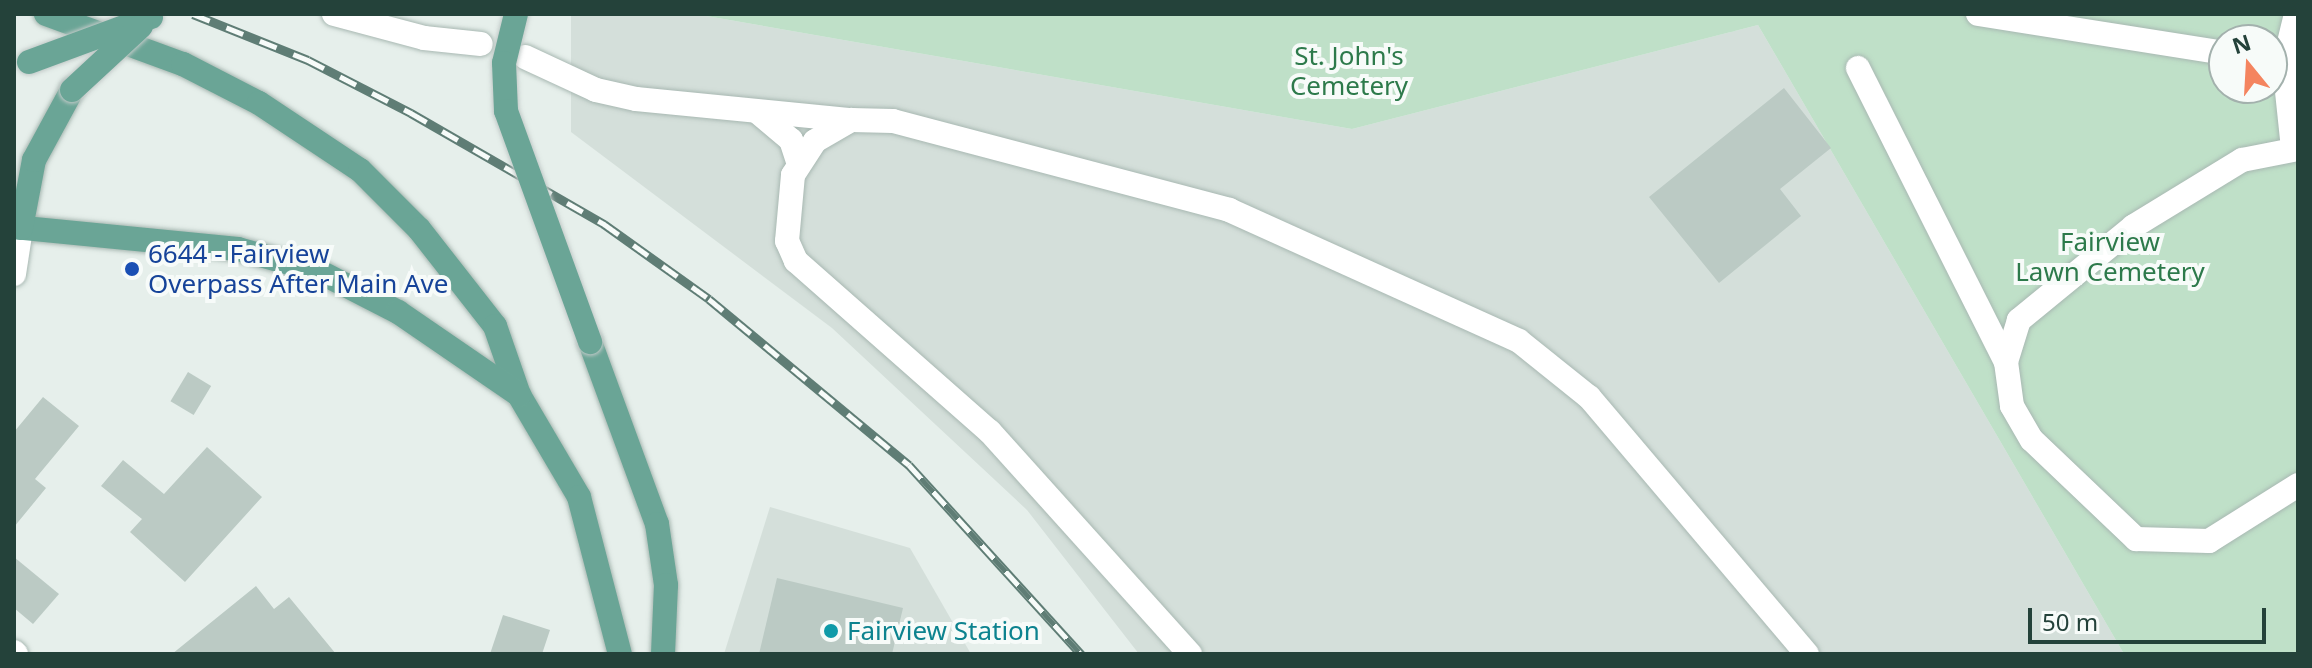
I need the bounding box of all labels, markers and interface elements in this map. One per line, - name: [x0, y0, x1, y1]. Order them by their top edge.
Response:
- north arrow: [2208, 24, 2288, 104]
- text: N: [2228, 26, 2254, 60]
- park label: St. John's Cemetery: [1290, 40, 1408, 102]
- park label: Fairview Lawn Cemetery: [2015, 226, 2205, 288]
- place label: 6644 - Fairview Overpass After Main Ave: [148, 238, 448, 300]
- marker: 6644 - Fairview Overpass After Main Ave: [123, 260, 141, 278]
- scale bar: [2032, 592, 2270, 642]
- text: 50 m: [2042, 605, 2098, 638]
- place label: Fairview Station: [847, 615, 1040, 647]
- marker: Fairview Station: [822, 622, 840, 640]

